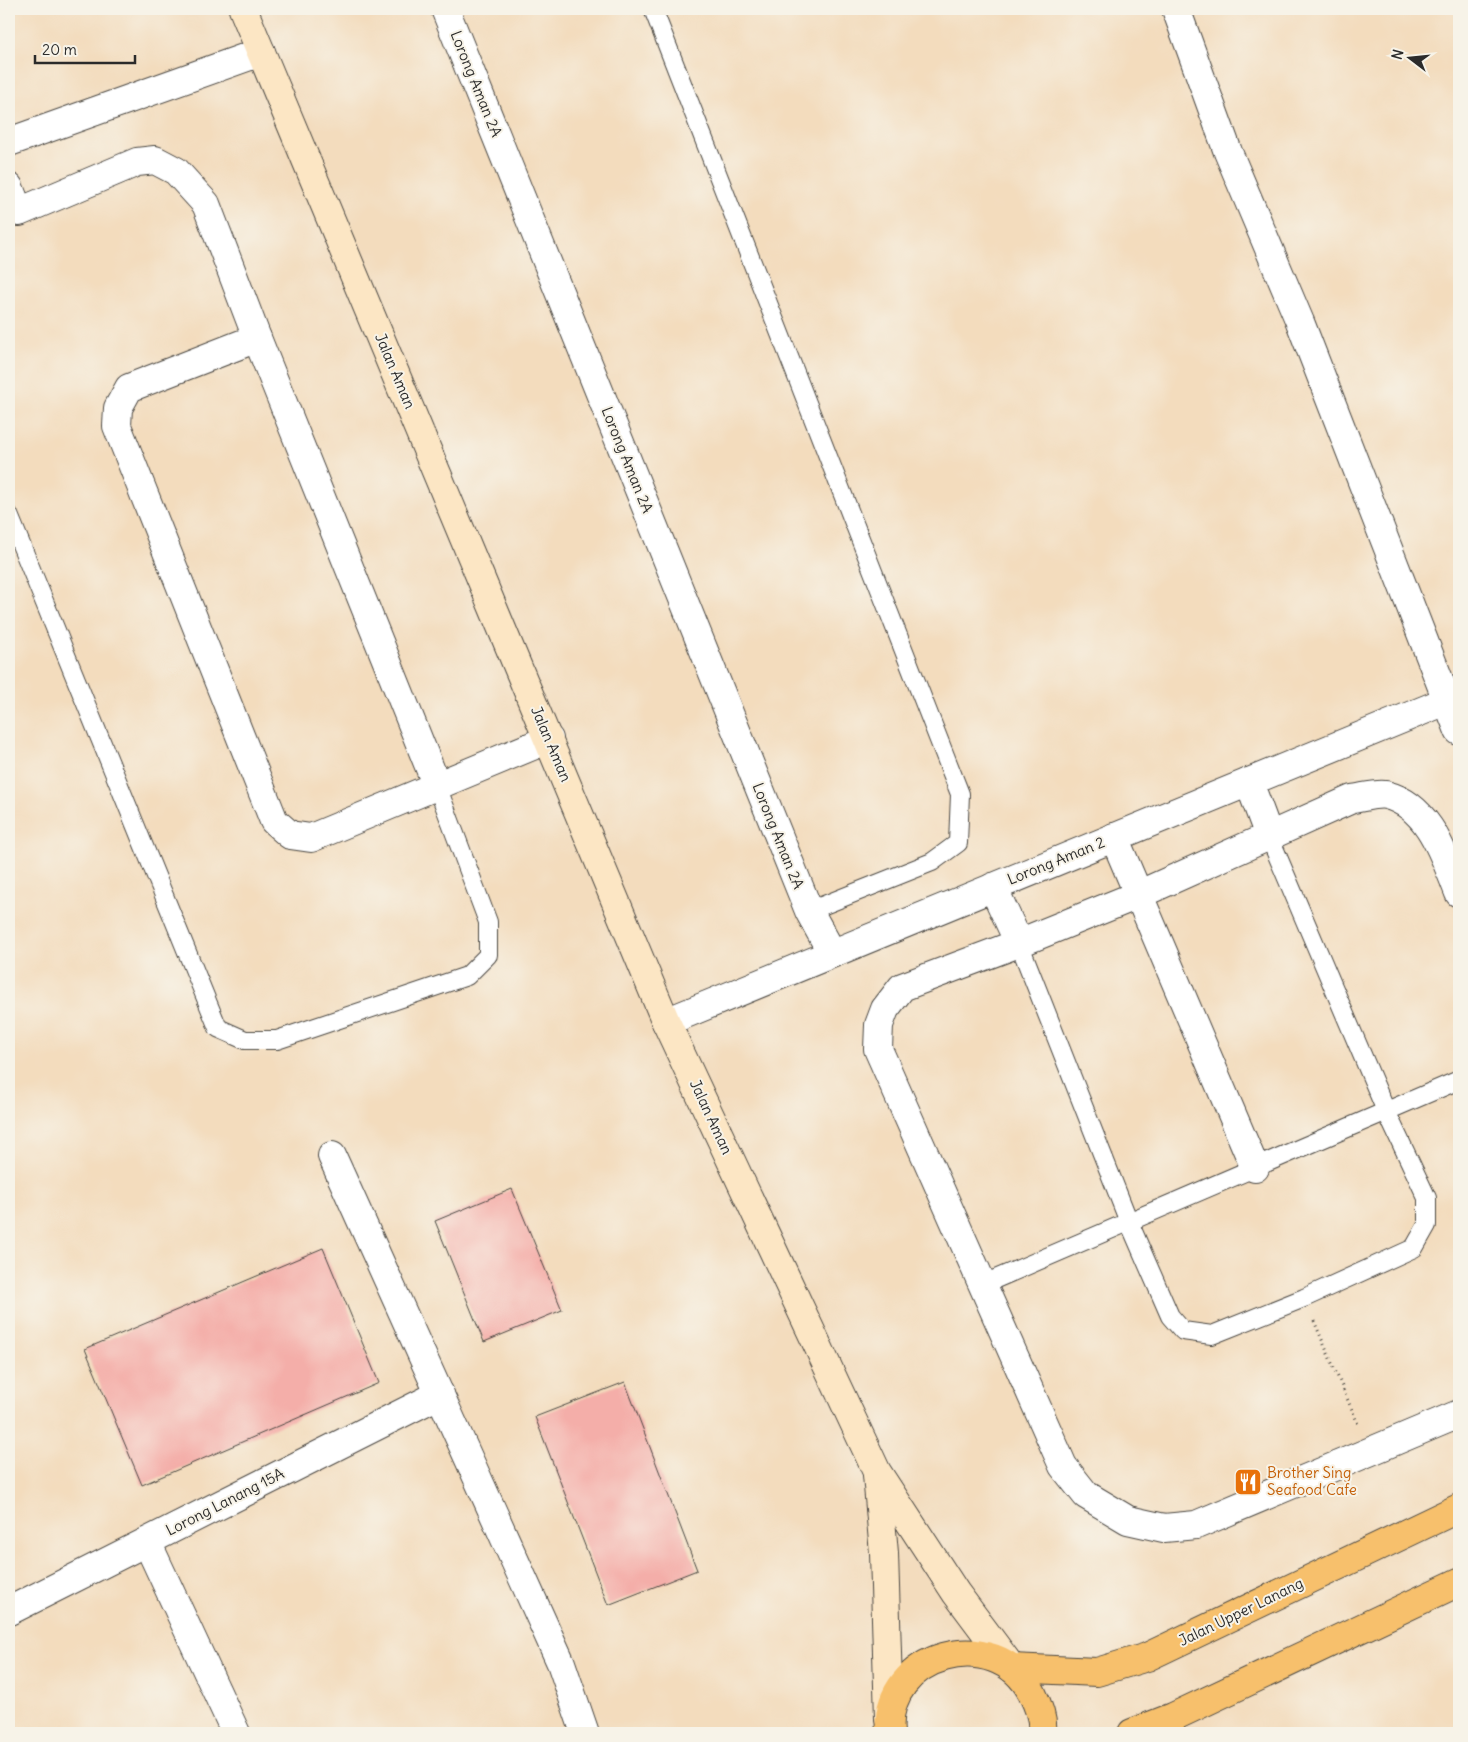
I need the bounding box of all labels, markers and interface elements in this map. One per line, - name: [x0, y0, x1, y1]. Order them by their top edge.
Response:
- street label: Lorong Aman 2A: [447, 28, 507, 140]
- scale bar: [35, 32, 135, 64]
- north arrow: [1386, 32, 1436, 82]
- text: 20 m: [42, 40, 77, 59]
- text: N: [1388, 47, 1407, 62]
- street label: Jalan Aman: [371, 330, 420, 412]
- street label: Lorong Aman 2A: [598, 404, 658, 516]
- street label: Jalan Aman: [527, 703, 576, 785]
- street label: Lorong Aman 2A: [749, 780, 809, 892]
- street label: Lorong Aman 2: [1004, 832, 1107, 889]
- street label: Jalan Aman: [686, 1076, 737, 1158]
- street label: Lorong Lanang 15A: [162, 1463, 287, 1540]
- place label: Brother Sing Seafood Cafe: [1267, 1463, 1357, 1499]
- restaurant icon: Brother Sing Seafood Cafe: [1233, 1467, 1263, 1497]
- street label: Jalan Upper Lanang: [1175, 1573, 1306, 1650]

